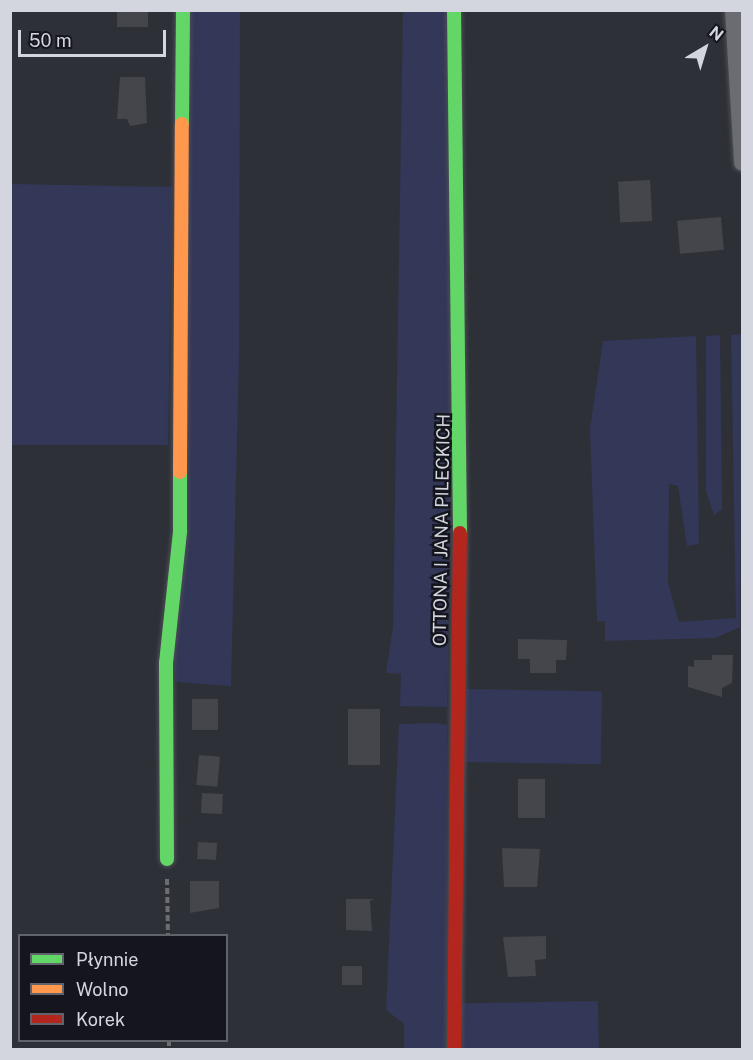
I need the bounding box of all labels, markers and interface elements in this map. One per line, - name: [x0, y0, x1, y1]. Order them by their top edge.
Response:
- scale bar: [21, 18, 170, 56]
- north arrow: [675, 18, 735, 78]
- text: N: [706, 22, 727, 45]
- text: 50 m: [29, 30, 72, 51]
- street label: OTTONA I JANA PILECKICH: [429, 414, 455, 646]
- legend: [18, 934, 228, 1042]
- text: Płynnie: [76, 949, 139, 970]
- text: Wolno: [76, 979, 128, 1000]
- text: Korek: [76, 1009, 125, 1030]

